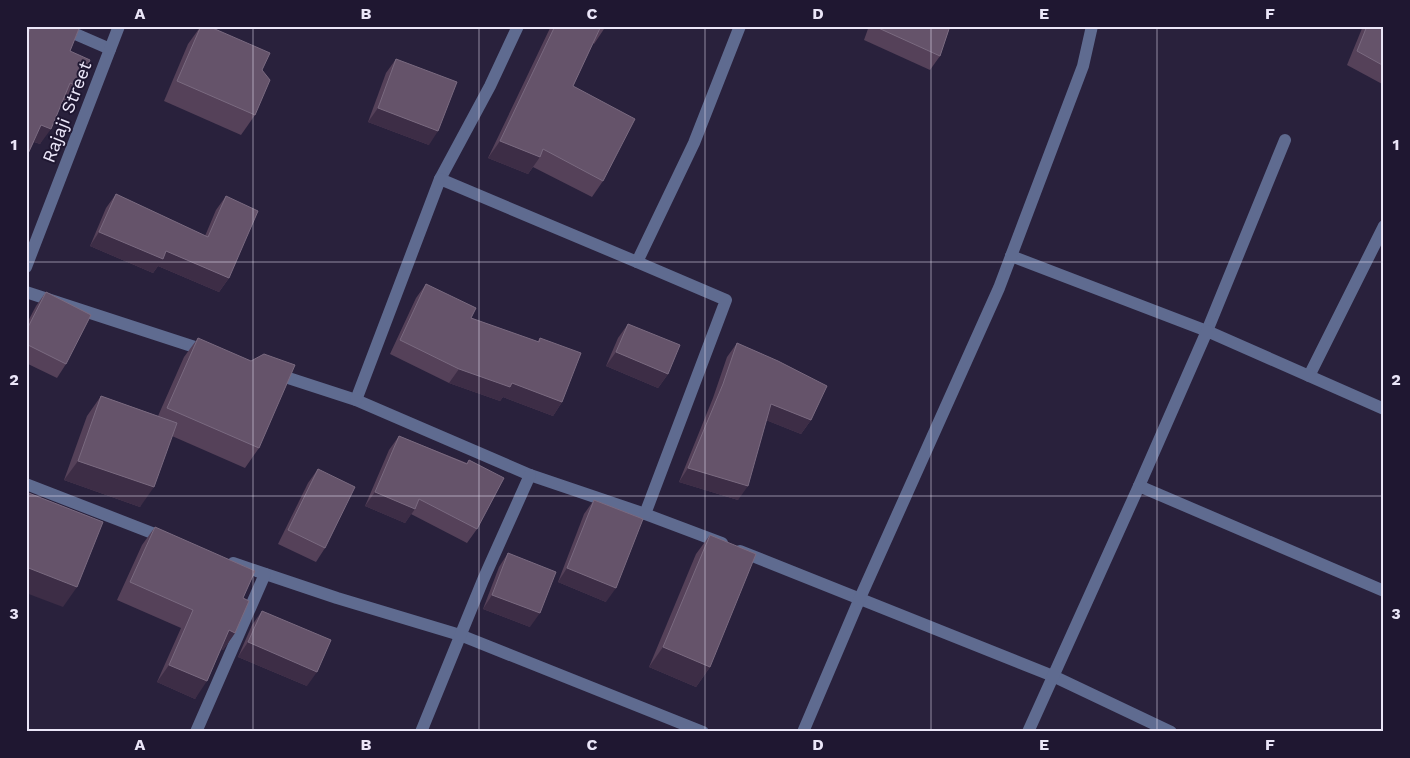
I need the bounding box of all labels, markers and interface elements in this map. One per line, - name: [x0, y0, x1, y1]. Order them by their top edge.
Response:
- text: A: [135, 4, 146, 23]
- text: B: [361, 4, 372, 23]
- text: C: [587, 4, 598, 23]
- text: D: [812, 4, 824, 23]
- text: E: [1039, 4, 1049, 23]
- text: F: [1265, 4, 1275, 23]
- street label: Rajaji Street: [38, 58, 96, 166]
- text: 1: [11, 135, 17, 154]
- text: 1: [1393, 135, 1399, 154]
- text: 2: [9, 370, 19, 389]
- text: 2: [1391, 370, 1401, 389]
- text: 3: [9, 604, 19, 623]
- text: 3: [1391, 604, 1401, 623]
- text: A: [135, 735, 146, 754]
- text: B: [361, 735, 372, 754]
- text: C: [587, 735, 598, 754]
- text: D: [812, 735, 824, 754]
- text: E: [1039, 735, 1049, 754]
- text: F: [1265, 735, 1275, 754]

